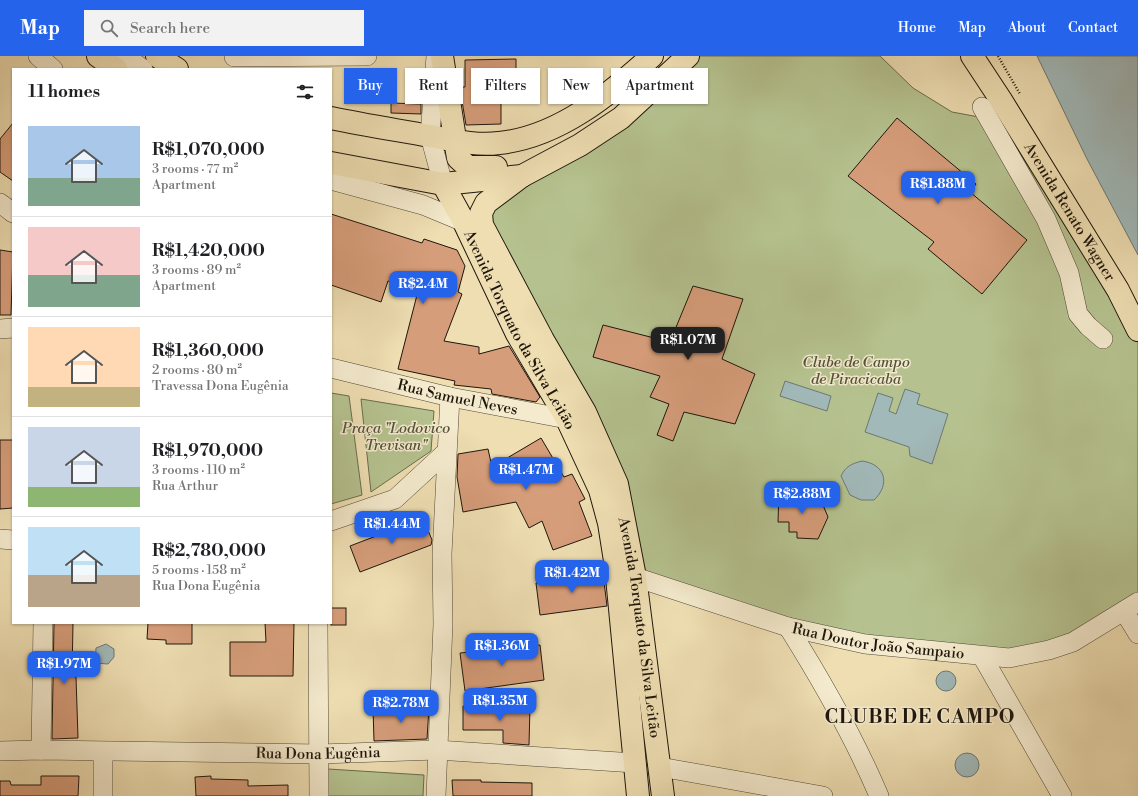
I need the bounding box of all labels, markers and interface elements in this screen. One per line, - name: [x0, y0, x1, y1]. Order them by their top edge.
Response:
- search box: [84, 10, 364, 46]
- text: Map: [20, 16, 60, 40]
- icon: search: [98, 17, 120, 39]
- text: Search here: [130, 19, 210, 38]
- text: Home: [898, 19, 936, 37]
- text: Map: [958, 19, 986, 37]
- text: About: [1008, 19, 1046, 37]
- text: Contact: [1068, 19, 1118, 37]
- chip: Buy: [344, 68, 397, 104]
- chip: Rent: [405, 68, 463, 104]
- chip: Filters: [471, 68, 540, 104]
- chip: New: [548, 68, 603, 104]
- chip: Apartment: [611, 68, 708, 104]
- text: 11 homes: [28, 81, 100, 103]
- icon: filters: [294, 81, 316, 103]
- street label: Avenida Renato Wagner: [1019, 138, 1120, 285]
- text: R$1,070,000: [152, 139, 265, 161]
- icon: home: [60, 142, 108, 190]
- text: 3 rooms · 77 m²: [152, 161, 238, 177]
- pin: R$1.88M: [901, 171, 975, 205]
- text: R$1.88M: [910, 176, 966, 192]
- text: Apartment: [152, 177, 216, 193]
- street label: Avenida Torquato da Silva Leitão: [459, 226, 580, 433]
- text: R$1,420,000: [152, 240, 265, 262]
- icon: home: [60, 243, 108, 291]
- text: 3 rooms · 89 m²: [152, 262, 241, 278]
- pin: R$2.4M: [390, 271, 456, 305]
- text: R$2.4M: [398, 276, 448, 292]
- text: Apartment: [152, 278, 216, 294]
- pin: R$1.07M: [651, 327, 725, 361]
- text: R$1.07M: [660, 332, 716, 348]
- text: R$1,360,000: [152, 340, 264, 362]
- icon: home: [60, 343, 108, 391]
- park label: Clube de Campo de Piracicaba: [802, 353, 910, 389]
- text: 2 rooms · 80 m²: [152, 362, 242, 378]
- street label: Rua Samuel Neves: [395, 376, 519, 420]
- text: Travessa Dona Eugênia: [152, 378, 289, 394]
- park label: Praça "Lodovico Trevisan": [341, 419, 450, 455]
- text: R$1,970,000: [152, 440, 263, 462]
- icon: home: [60, 443, 108, 491]
- pin: R$1.47M: [489, 457, 563, 491]
- text: 3 rooms · 110 m²: [152, 462, 245, 478]
- text: R$1.47M: [498, 462, 554, 478]
- text: Rua Arthur: [152, 478, 218, 494]
- pin: R$2.88M: [765, 481, 839, 515]
- text: R$2.88M: [773, 486, 831, 502]
- pin: R$1.44M: [355, 511, 429, 545]
- street label: Avenida Torquato da Silva Leitão: [613, 515, 665, 739]
- text: R$1.44M: [364, 516, 420, 532]
- text: R$2,780,000: [152, 540, 266, 562]
- icon: home: [60, 543, 108, 591]
- pin: R$1.42M: [535, 560, 609, 594]
- text: 5 rooms · 158 m²: [152, 562, 246, 578]
- text: R$1.42M: [544, 565, 600, 581]
- text: Rua Dona Eugênia: [152, 578, 260, 594]
- street label: Rua Doutor João Sampaio: [790, 619, 965, 664]
- pin: R$1.36M: [465, 633, 539, 667]
- text: R$1.36M: [474, 638, 530, 654]
- pin: R$1.97M: [27, 651, 101, 685]
- text: R$1.97M: [36, 656, 92, 672]
- pin: R$1.35M: [463, 688, 537, 722]
- pin: R$2.78M: [364, 690, 438, 724]
- text: R$1.35M: [472, 693, 528, 709]
- text: R$2.78M: [373, 695, 429, 711]
- district label: CLUBE DE CAMPO: [825, 705, 1015, 729]
- street label: Rua Dona Eugênia: [255, 743, 381, 764]

